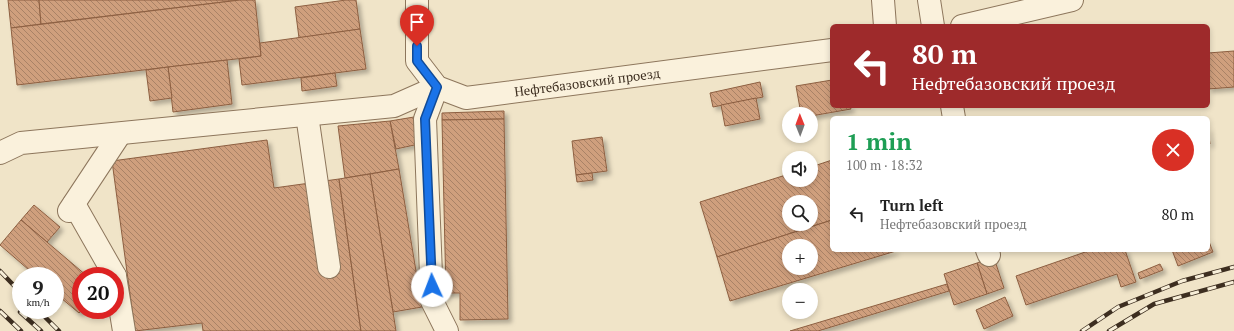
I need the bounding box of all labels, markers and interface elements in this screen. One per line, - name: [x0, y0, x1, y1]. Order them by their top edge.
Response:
- pin: [400, 5, 434, 46]
- icon: arrive: [406, 11, 428, 33]
- text: 80 m: [912, 35, 977, 72]
- icon: left: [846, 40, 898, 92]
- street label: Нефтебазовский проезд: [513, 64, 662, 101]
- text: Нефтебазовский проезд: [912, 71, 1115, 95]
- north arrow: [782, 107, 818, 143]
- map controls: [782, 107, 818, 319]
- text: 1 min: [846, 125, 912, 157]
- button: close: [1152, 129, 1194, 171]
- button: sound: [782, 151, 818, 187]
- text: 100 m · 18:32: [846, 156, 923, 174]
- button: search: [782, 195, 818, 231]
- text: Turn left: [880, 195, 944, 215]
- icon: left: [846, 203, 868, 225]
- text: 80 m: [1161, 204, 1194, 224]
- text: Нефтебазовский проезд: [880, 215, 1027, 233]
- button: +: [782, 239, 818, 275]
- position arrow: [411, 265, 453, 307]
- speed limit sign: 20: [72, 267, 124, 319]
- text: 9: [32, 274, 44, 301]
- button: −: [782, 283, 818, 319]
- text: km/h: [26, 296, 50, 309]

